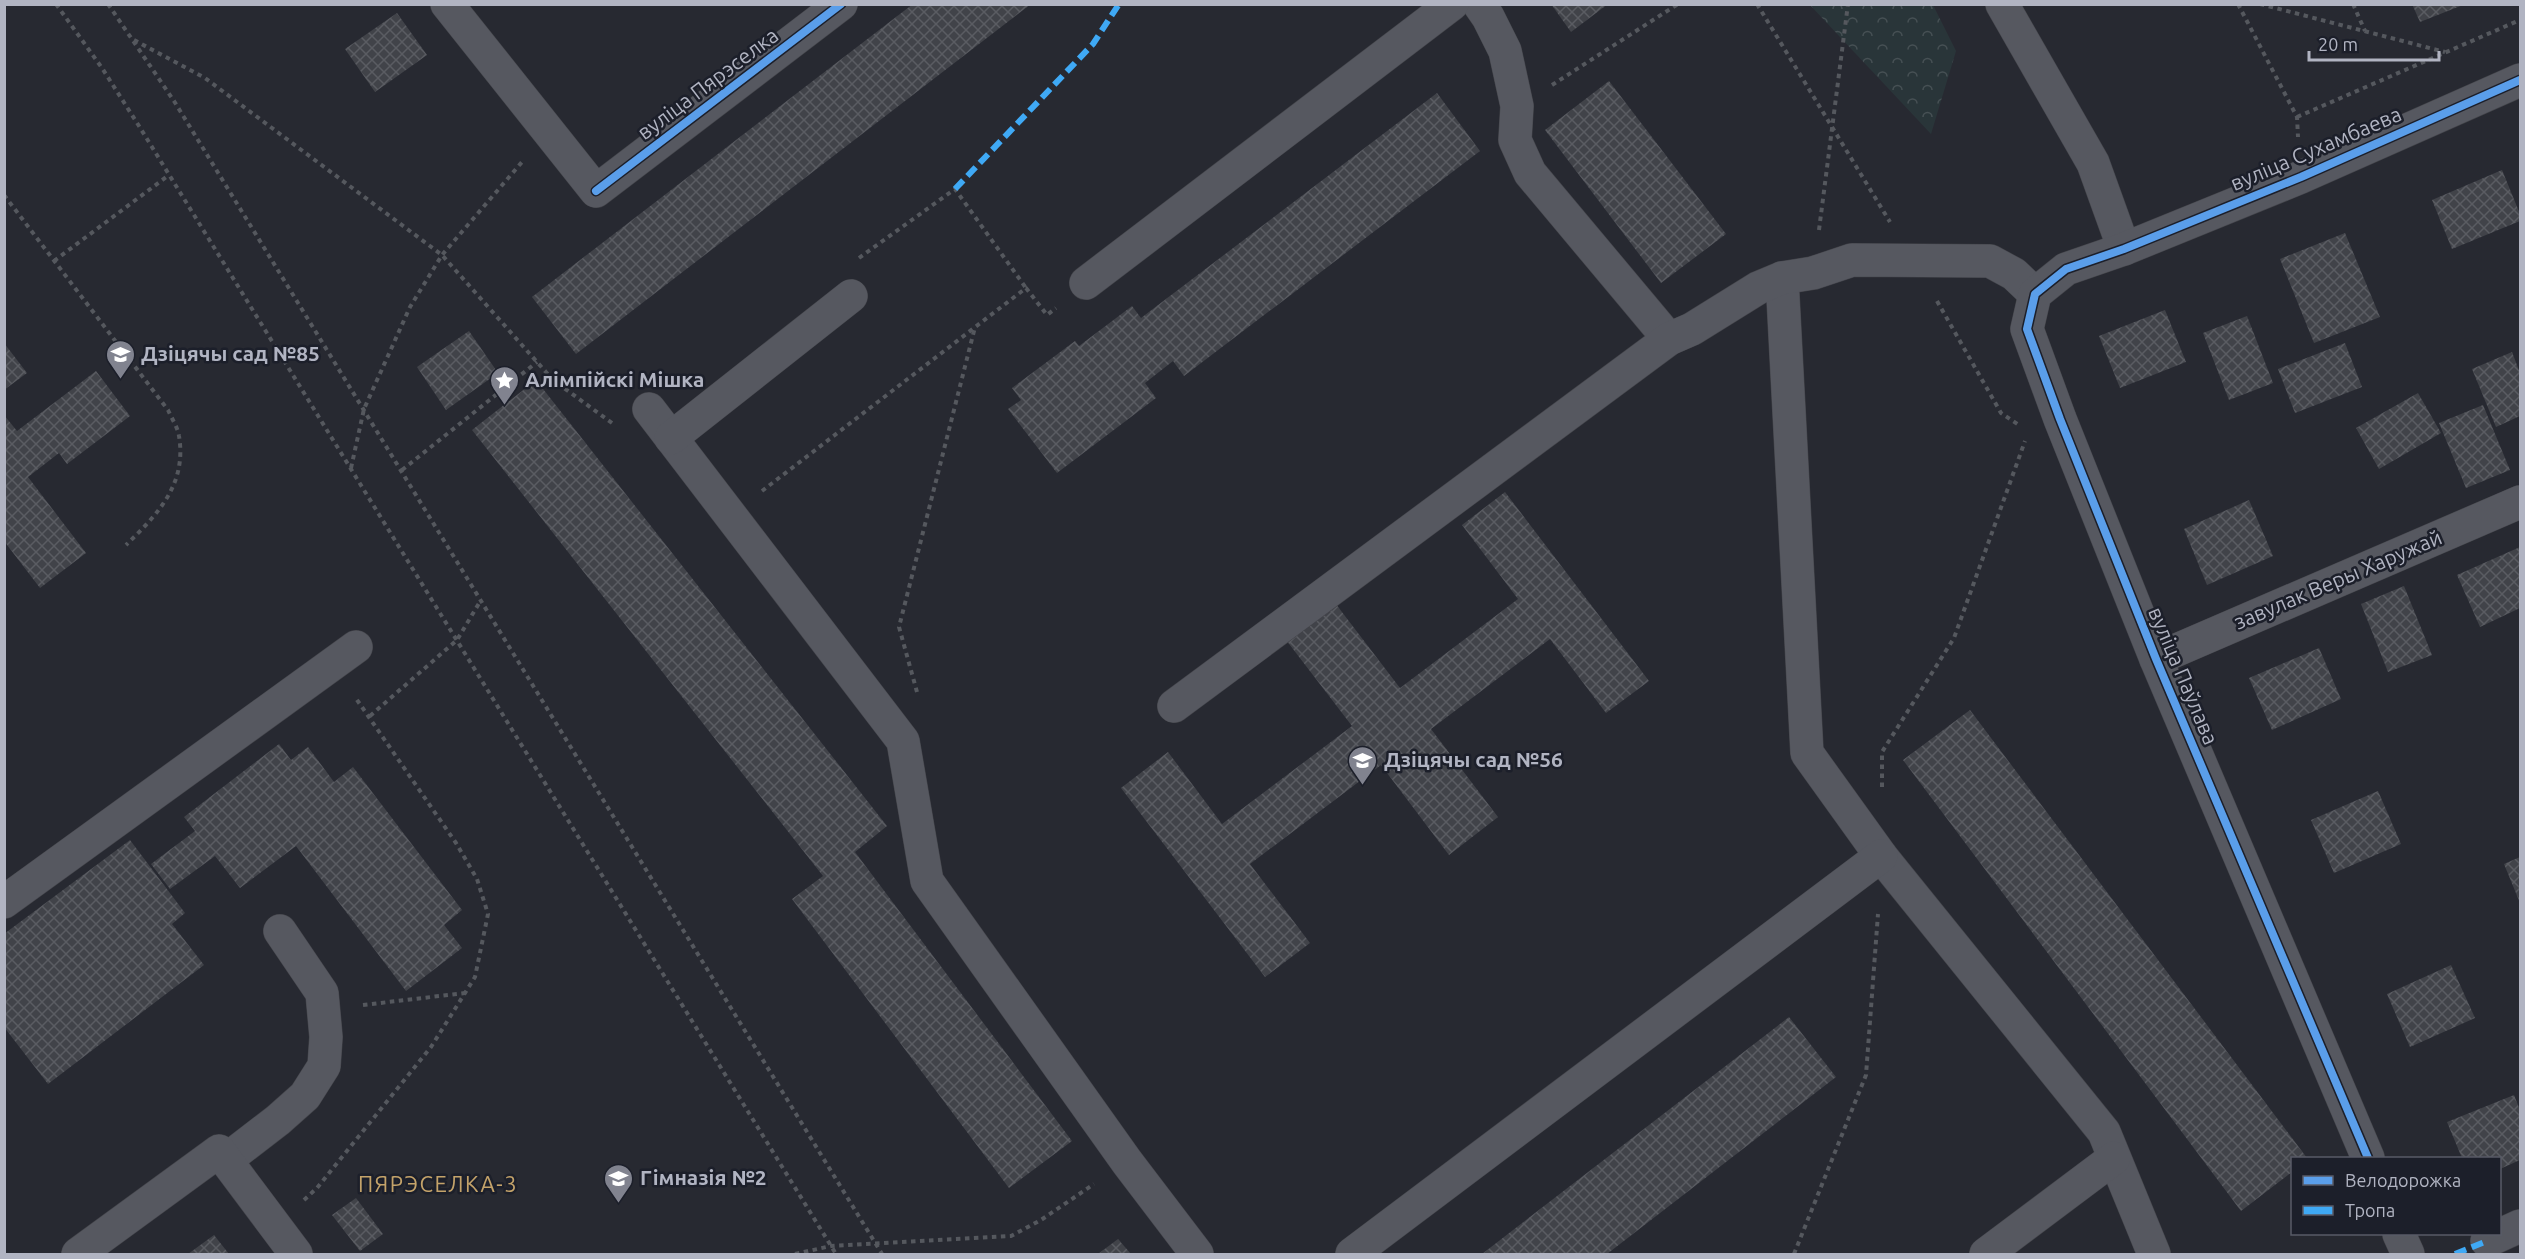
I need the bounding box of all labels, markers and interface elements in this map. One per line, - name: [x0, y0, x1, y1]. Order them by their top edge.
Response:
- street label: вуліца Пярэселка: [632, 22, 782, 144]
- scale bar: [2309, 24, 2440, 62]
- text: 20 m: [2318, 34, 2358, 54]
- street label: вуліца Сухамбаева: [2226, 101, 2405, 195]
- school or university icon: Дзіцячы сад №85: [104, 338, 136, 380]
- place label: Дзіцячы сад №85: [141, 341, 320, 365]
- place icon: Алімпійскі Мішка: [488, 364, 520, 406]
- place label: Алімпійскі Мішка: [525, 367, 704, 391]
- street label: завулак Веры Харужай: [2230, 524, 2445, 634]
- street label: вуліца Паўлава: [2144, 603, 2224, 748]
- school or university icon: Дзіцячы сад №56: [1347, 744, 1379, 786]
- place label: Дзіцячы сад №56: [1384, 747, 1563, 771]
- legend: [2291, 1157, 2501, 1235]
- school or university icon: Гімназія №2: [603, 1162, 635, 1204]
- place label: Гімназія №2: [640, 1165, 767, 1189]
- text: Велодорожка: [2345, 1170, 2461, 1190]
- district label: ПЯРЭСЕЛКА-3: [358, 1171, 518, 1196]
- text: Тропа: [2345, 1200, 2395, 1220]

